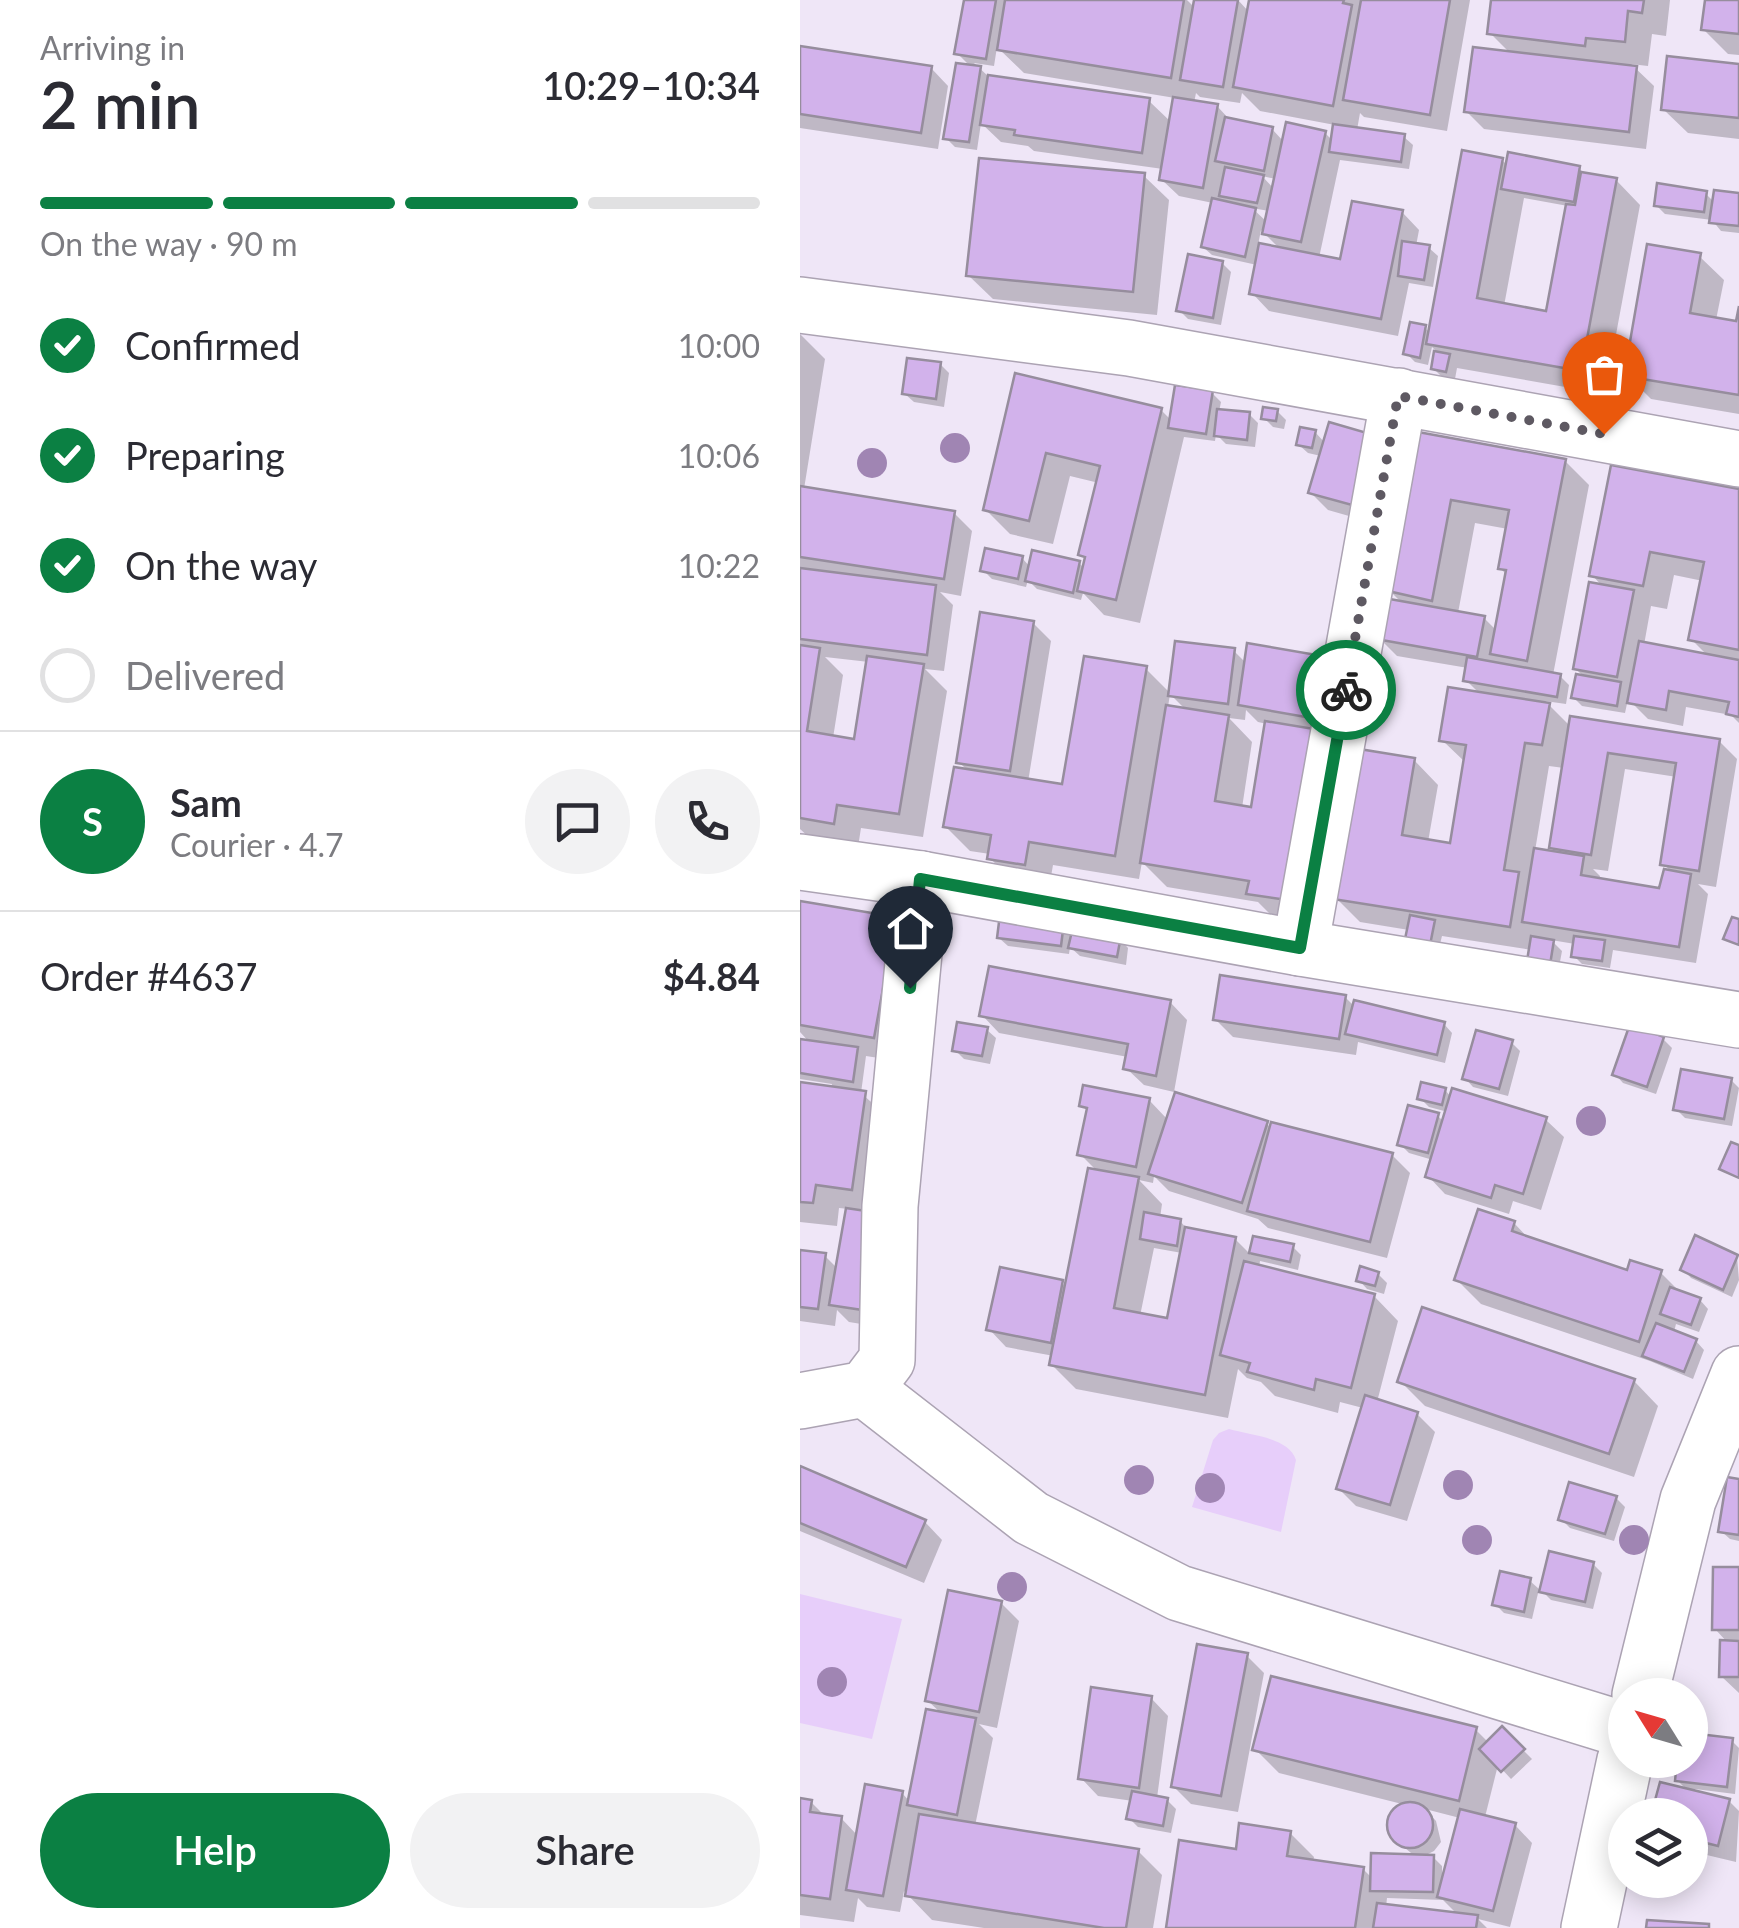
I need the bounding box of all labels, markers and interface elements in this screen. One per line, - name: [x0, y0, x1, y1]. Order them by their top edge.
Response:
- text: Arriving in: [40, 28, 185, 67]
- text: 10:29–10:34: [542, 62, 760, 108]
- text: 2 min: [40, 65, 200, 143]
- text: On the way · 90 m: [40, 224, 298, 263]
- icon: check: [40, 318, 95, 373]
- text: Confirmed: [125, 322, 301, 368]
- text: 10:00: [678, 326, 760, 365]
- pin: [1562, 332, 1647, 435]
- icon: bag: [1577, 347, 1632, 402]
- icon: check: [40, 428, 95, 483]
- text: Preparing: [125, 432, 285, 478]
- text: 10:06: [678, 436, 760, 475]
- icon: check: [40, 538, 95, 593]
- text: On the way: [125, 542, 317, 588]
- text: 10:22: [678, 546, 760, 585]
- courier: [1296, 640, 1396, 740]
- text: Delivered: [125, 652, 285, 698]
- icon: bike: [1319, 663, 1374, 718]
- button: chat: [525, 769, 630, 874]
- button: phone: [655, 769, 760, 874]
- text: Sam: [170, 779, 242, 825]
- text: S: [82, 798, 103, 844]
- text: Courier · 4.7: [170, 825, 344, 864]
- pin: [868, 886, 953, 989]
- icon: home: [883, 901, 938, 956]
- text: Order #4637: [40, 953, 257, 999]
- text: $4.84: [663, 953, 760, 999]
- north arrow: [1608, 1678, 1708, 1778]
- map controls: [1608, 1678, 1708, 1898]
- button: Help: [40, 1793, 390, 1908]
- button: Share: [410, 1793, 760, 1908]
- button: layers: [1608, 1798, 1708, 1898]

